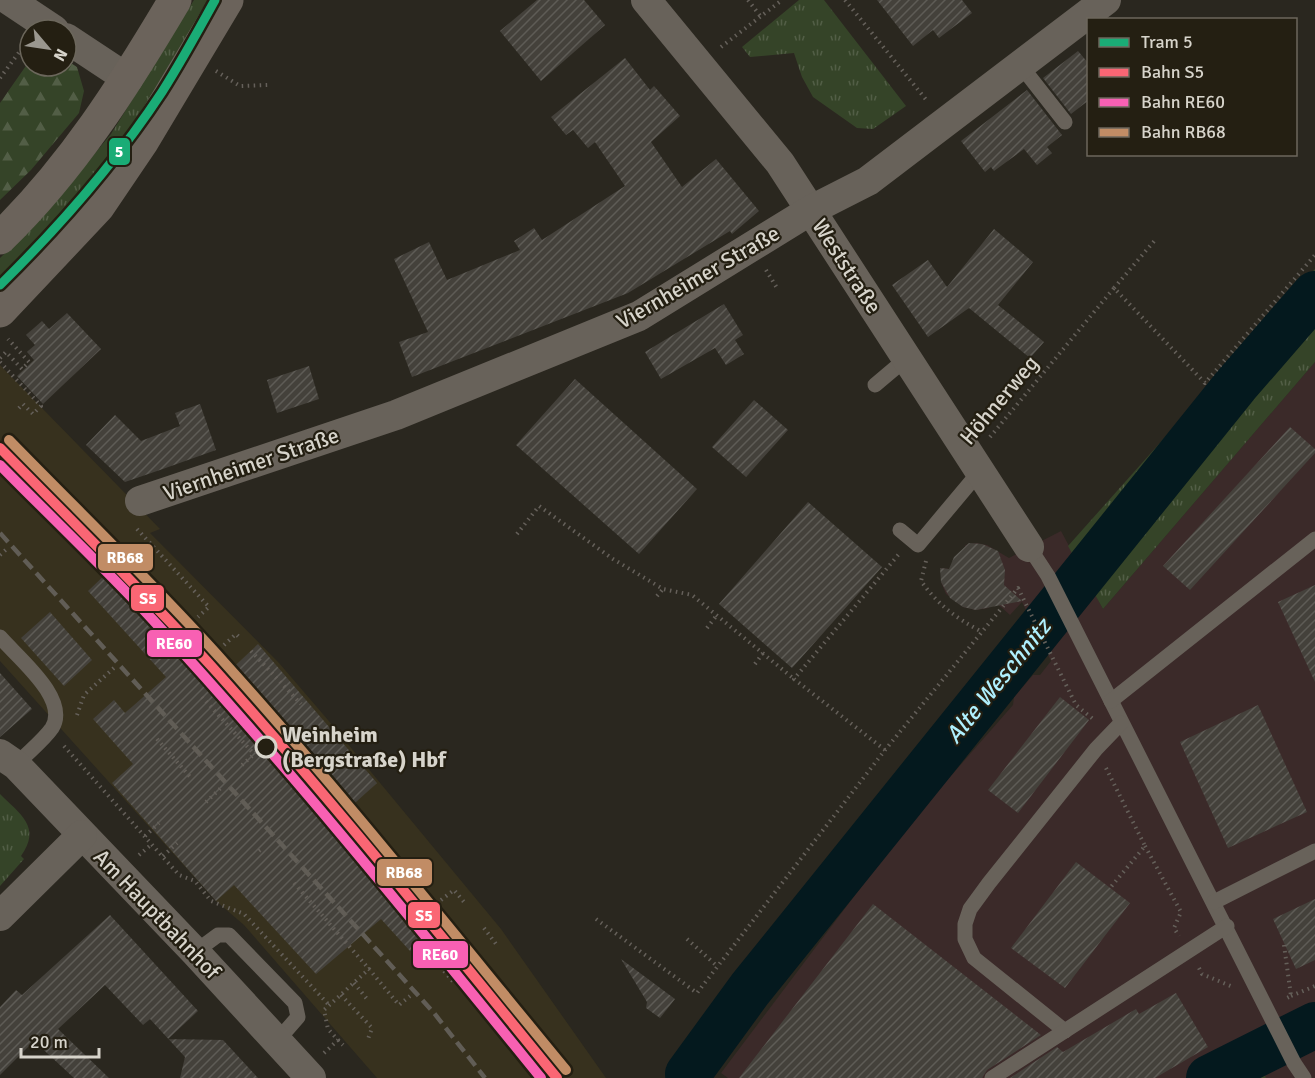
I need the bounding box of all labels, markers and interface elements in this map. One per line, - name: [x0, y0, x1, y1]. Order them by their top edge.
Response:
- north arrow: [18, 18, 78, 78]
- legend: [1087, 18, 1297, 156]
- text: Tram 5: [1141, 31, 1193, 53]
- text: N: [49, 45, 72, 65]
- text: Bahn S5: [1141, 61, 1204, 83]
- text: Bahn RE60: [1141, 91, 1225, 113]
- text: Bahn RB68: [1141, 121, 1226, 143]
- line badge: 5: [108, 137, 131, 166]
- text: 5: [115, 142, 123, 162]
- street label: Weststraße: [806, 214, 888, 318]
- street label: Viernheimer Straße: [612, 219, 784, 335]
- street label: Höhnerweg: [954, 350, 1044, 450]
- street label: Viernheimer Straße: [160, 421, 342, 507]
- line badge: RB68: [97, 543, 154, 572]
- text: RB68: [107, 548, 144, 568]
- line badge: S5: [130, 584, 165, 612]
- text: S5: [139, 589, 157, 609]
- water label: Alte Weschnitz: [939, 611, 1059, 749]
- line badge: RE60: [146, 629, 203, 658]
- text: RE60: [156, 634, 192, 654]
- place label: Weinheim (Bergstraße) Hbf: [282, 721, 447, 773]
- marker: Weinheim (Bergstraße) Hbf: [255, 736, 277, 758]
- street label: Am Hauptbahnhof: [88, 843, 227, 986]
- line badge: RB68: [376, 858, 433, 887]
- text: RB68: [386, 863, 423, 883]
- line badge: S5: [407, 901, 441, 929]
- text: S5: [415, 906, 433, 926]
- line badge: RE60: [412, 940, 469, 969]
- text: RE60: [422, 945, 458, 965]
- scale bar: [21, 1021, 99, 1059]
- text: 20 m: [30, 1031, 68, 1053]

